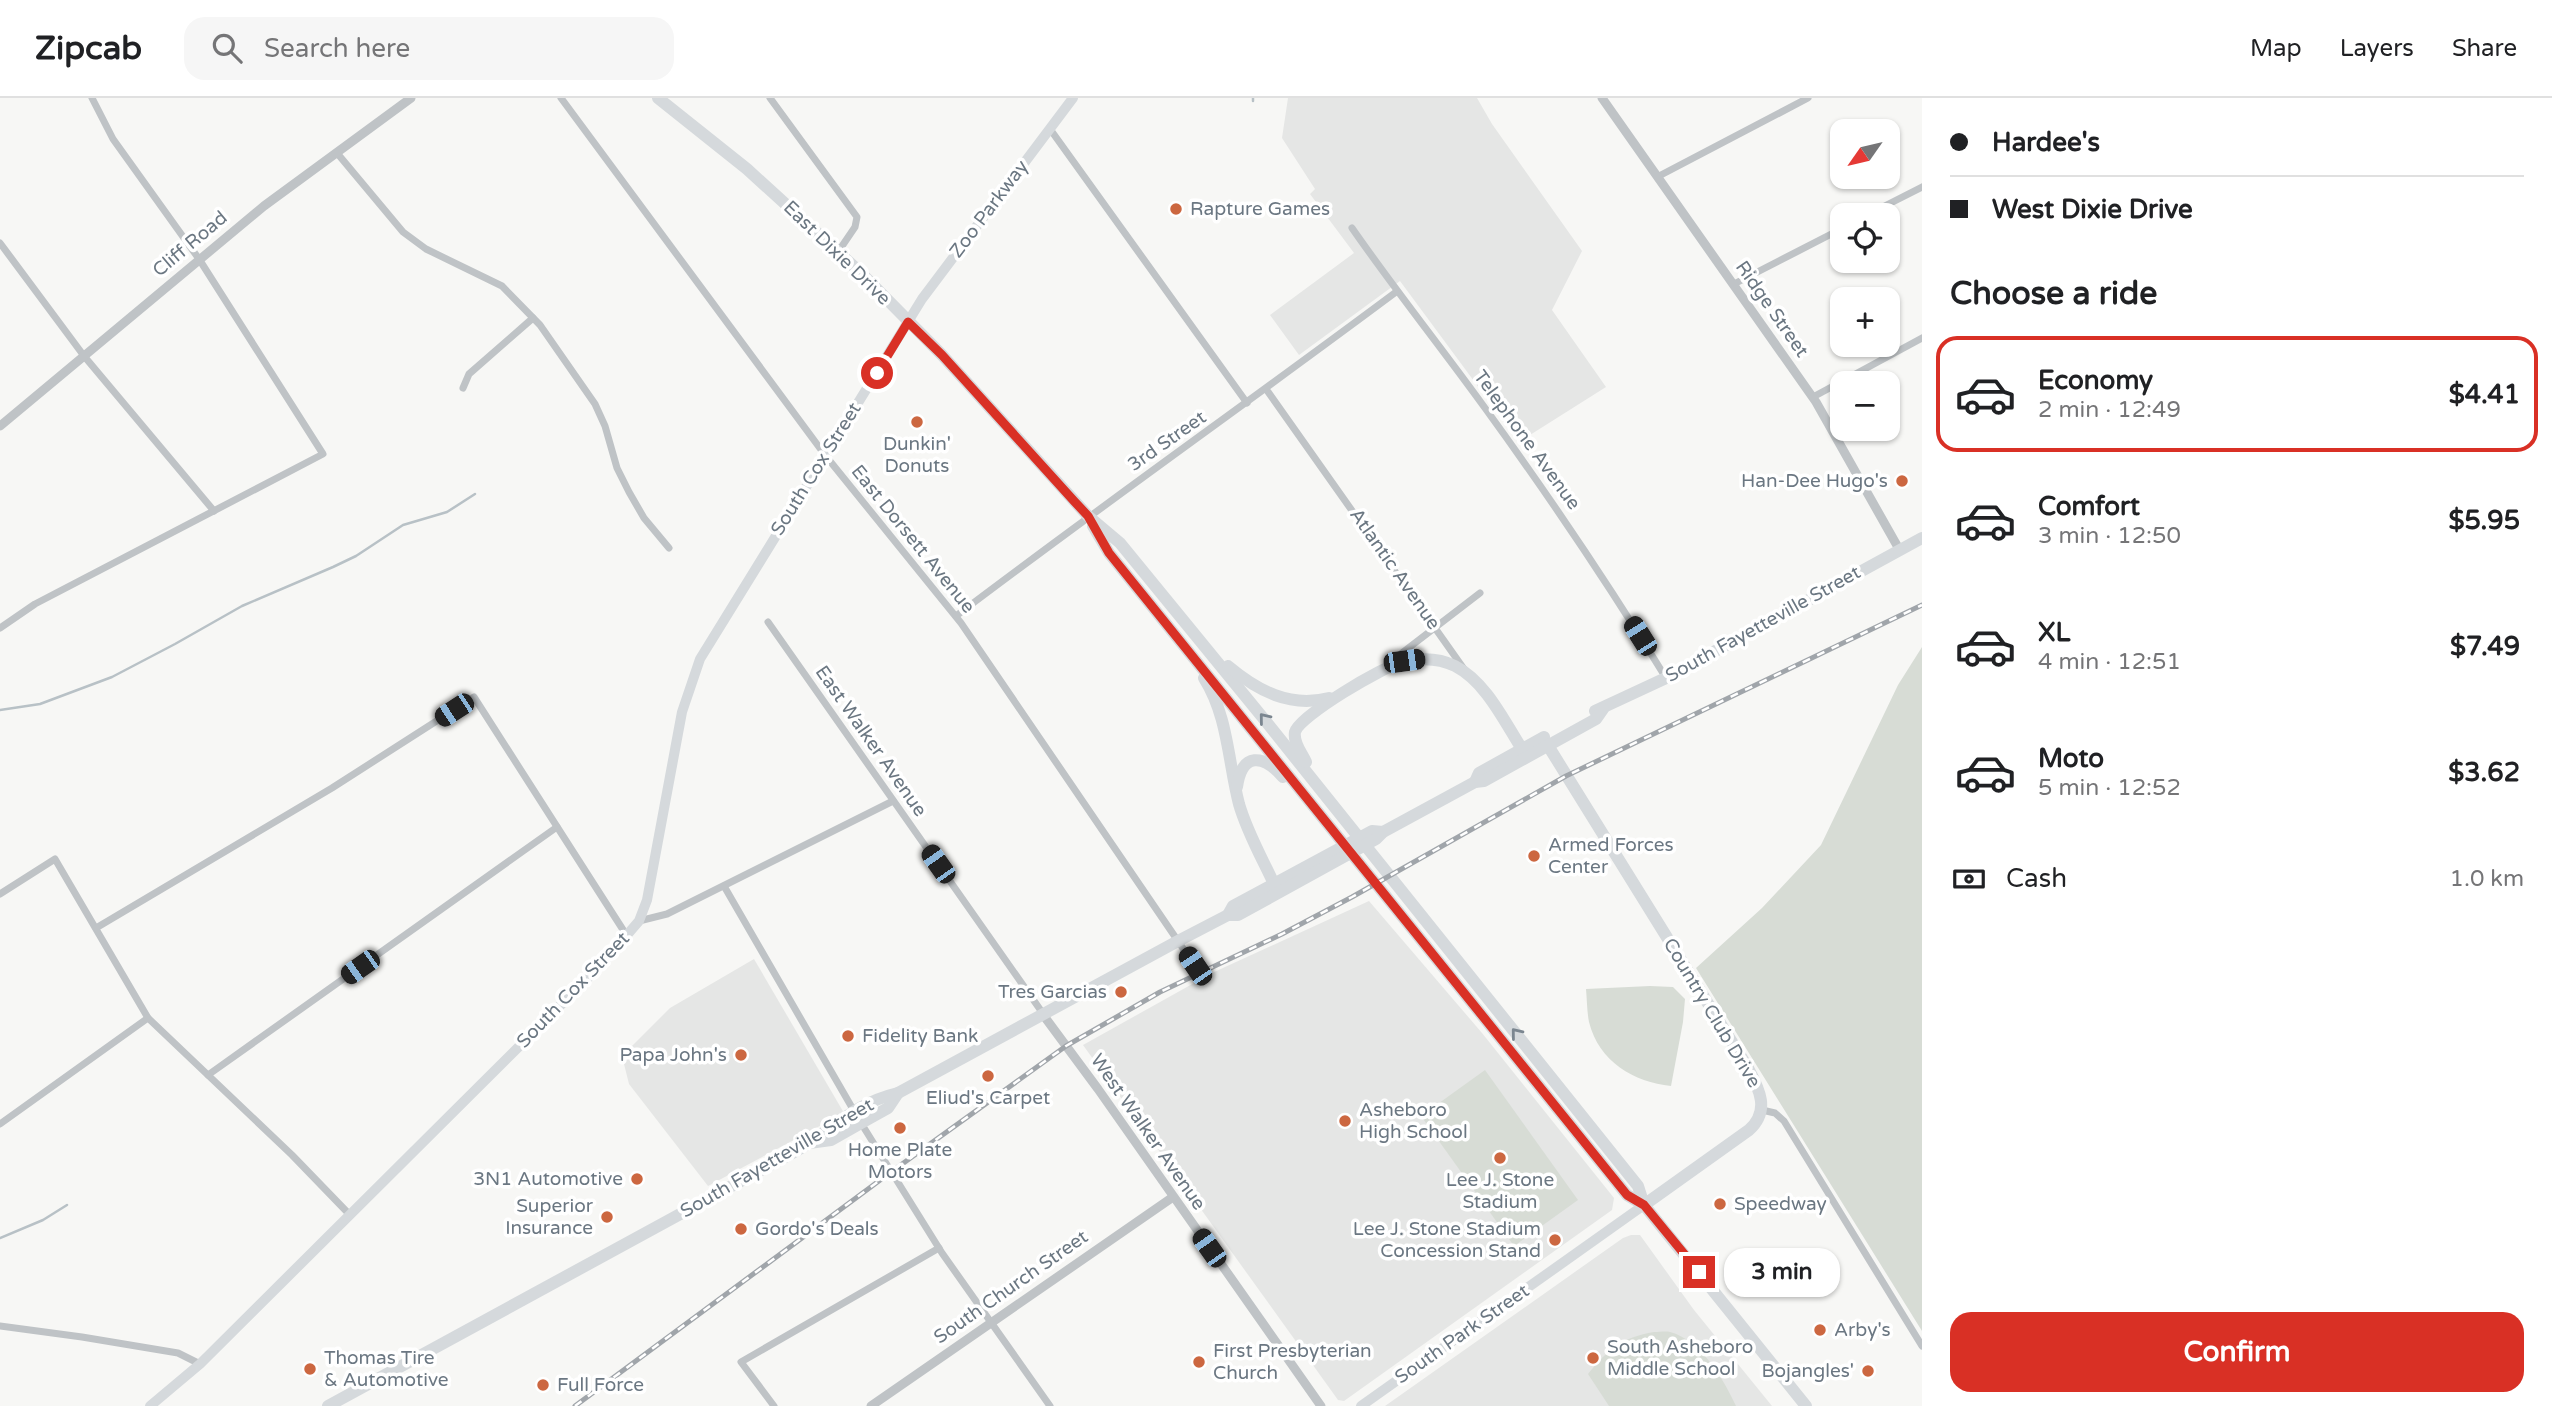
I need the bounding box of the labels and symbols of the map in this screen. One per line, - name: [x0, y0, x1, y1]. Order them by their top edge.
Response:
- north arrow: [1830, 119, 1900, 189]
- street label: Zoo Parkway: [945, 156, 1033, 262]
- street label: East Dixie Drive: [779, 196, 895, 310]
- place label: Rapture Games: [1190, 198, 1330, 220]
- marker: Rapture Games: [1168, 201, 1184, 217]
- street label: Cliff Road: [148, 207, 232, 281]
- street label: Ridge Street: [1731, 257, 1813, 361]
- route start: [861, 357, 893, 389]
- street label: Telephone Avenue: [1469, 366, 1585, 514]
- street label: South Cox Street: [766, 399, 866, 539]
- street label: 3rd Street: [1124, 406, 1210, 476]
- marker: Dunkin' Donuts: [909, 414, 925, 430]
- place label: Dunkin' Donuts: [883, 433, 951, 477]
- street label: East Dorsett Avenue: [847, 461, 979, 617]
- place label: Han-Dee Hugo's: [1741, 470, 1888, 492]
- marker: Han-Dee Hugo's: [1894, 473, 1910, 489]
- street label: Atlantic Avenue: [1345, 504, 1445, 634]
- street label: South Fayetteville Street: [1662, 561, 1864, 687]
- car: [1620, 613, 1661, 659]
- car: [1382, 648, 1427, 674]
- street label: East Walker Avenue: [811, 661, 931, 821]
- car: [431, 690, 478, 730]
- one-way arrow: [1259, 714, 1272, 726]
- place label: Armed Forces Center: [1548, 834, 1674, 878]
- car: [918, 841, 959, 887]
- marker: Armed Forces Center: [1526, 848, 1542, 864]
- street label: South Cox Street: [512, 928, 634, 1052]
- street label: Country Club Drive: [1659, 934, 1765, 1092]
- car: [1175, 943, 1216, 989]
- car: [337, 946, 384, 988]
- place label: Tres Garcias: [998, 981, 1107, 1003]
- marker: Tres Garcias: [1113, 984, 1129, 1000]
- place label: Fidelity Bank: [862, 1025, 978, 1047]
- marker: Fidelity Bank: [840, 1028, 856, 1044]
- one-way arrow: [1512, 1029, 1524, 1042]
- place label: Papa John's: [620, 1044, 727, 1066]
- marker: Papa John's: [733, 1047, 749, 1063]
- street label: West Walker Avenue: [1086, 1050, 1210, 1214]
- marker: Eliud's Carpet: [980, 1068, 996, 1084]
- place label: Eliud's Carpet: [926, 1087, 1050, 1109]
- street label: South Fayetteville Street: [677, 1094, 877, 1222]
- place label: Asheboro High School: [1359, 1099, 1468, 1143]
- marker: Asheboro High School: [1337, 1113, 1353, 1129]
- marker: Home Plate Motors: [892, 1120, 908, 1136]
- place label: Home Plate Motors: [848, 1139, 952, 1183]
- marker: Lee J. Stone Stadium: [1492, 1150, 1508, 1166]
- place label: 3N1 Automotive: [473, 1168, 623, 1190]
- place label: Lee J. Stone Stadium: [1446, 1169, 1554, 1213]
- marker: 3N1 Automotive: [629, 1171, 645, 1187]
- place label: Speedway: [1734, 1193, 1827, 1215]
- place label: Superior Insurance: [505, 1195, 594, 1239]
- marker: Speedway: [1712, 1196, 1728, 1212]
- marker: Superior Insurance: [599, 1209, 615, 1225]
- place label: Gordo's Deals: [755, 1218, 879, 1240]
- place label: Lee J. Stone Stadium Concession Stand: [1353, 1218, 1541, 1262]
- marker: Gordo's Deals: [733, 1221, 749, 1237]
- car: [1189, 1225, 1230, 1271]
- street label: South Church Street: [930, 1226, 1092, 1348]
- marker: Lee J. Stone Stadium Concession Stand: [1547, 1232, 1563, 1248]
- callout: 3 min: [1724, 1248, 1839, 1296]
- route end: [1683, 1256, 1715, 1288]
- street label: South Park Street: [1391, 1280, 1533, 1388]
- place label: Arby's: [1834, 1319, 1891, 1341]
- marker: Arby's: [1812, 1322, 1828, 1338]
- place label: South Asheboro Middle School: [1607, 1336, 1753, 1380]
- place label: First Presbyterian Church: [1213, 1340, 1372, 1384]
- place label: Thomas Tire & Automotive: [324, 1347, 449, 1391]
- marker: South Asheboro Middle School: [1585, 1350, 1601, 1366]
- marker: First Presbyterian Church: [1191, 1354, 1207, 1370]
- place label: Bojangles': [1761, 1360, 1854, 1382]
- marker: Thomas Tire & Automotive: [302, 1361, 318, 1377]
- marker: Bojangles': [1860, 1363, 1876, 1379]
- place label: Full Force: [557, 1374, 644, 1396]
- marker: Full Force: [535, 1377, 551, 1393]

